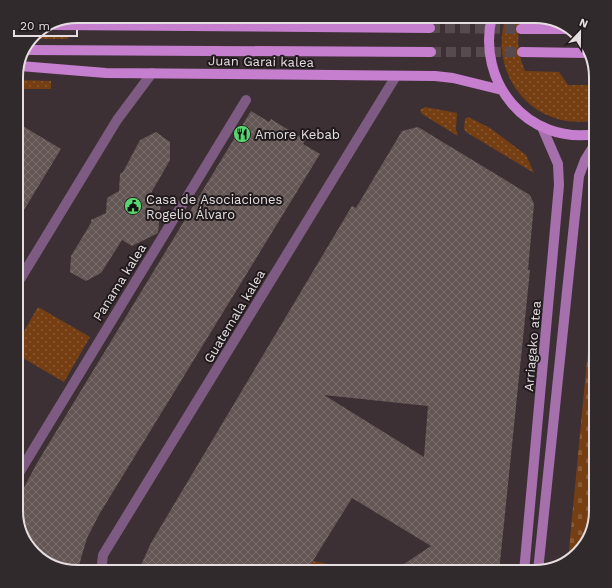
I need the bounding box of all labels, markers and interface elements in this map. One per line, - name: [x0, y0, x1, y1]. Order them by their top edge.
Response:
- scale bar: [14, 12, 77, 38]
- north arrow: [560, 12, 600, 52]
- text: N: [577, 16, 590, 31]
- text: 20 m: [20, 19, 50, 33]
- street label: Juan Garai kalea: [208, 53, 315, 70]
- restaurant icon: Amore Kebab: [232, 124, 252, 144]
- place label: Amore Kebab: [255, 127, 340, 142]
- place label: Casa de Asociaciones Rogelio Álvaro: [146, 192, 283, 222]
- public building icon: Casa de Asociaciones Rogelio Álvaro: [123, 196, 143, 216]
- street label: Panama kalea: [90, 240, 149, 324]
- street label: Guatemala kalea: [201, 266, 269, 366]
- street label: Arriagako atea: [521, 299, 544, 392]

